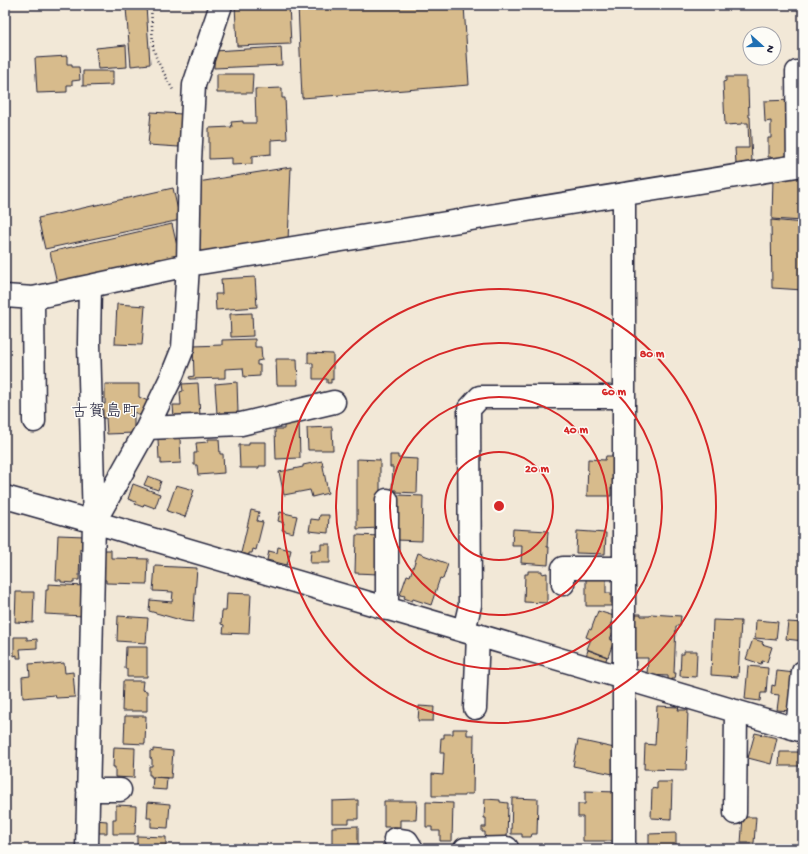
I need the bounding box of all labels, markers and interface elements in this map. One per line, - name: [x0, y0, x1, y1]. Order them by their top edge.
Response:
- north arrow: [742, 26, 782, 66]
- text: N: [763, 43, 776, 54]
- text: 80 m: [640, 348, 665, 362]
- text: 60 m: [602, 386, 627, 400]
- district label: 古賀島町: [71, 402, 139, 423]
- text: 40 m: [563, 424, 588, 438]
- text: 20 m: [525, 463, 550, 477]
- centre of rings: [492, 499, 506, 513]

